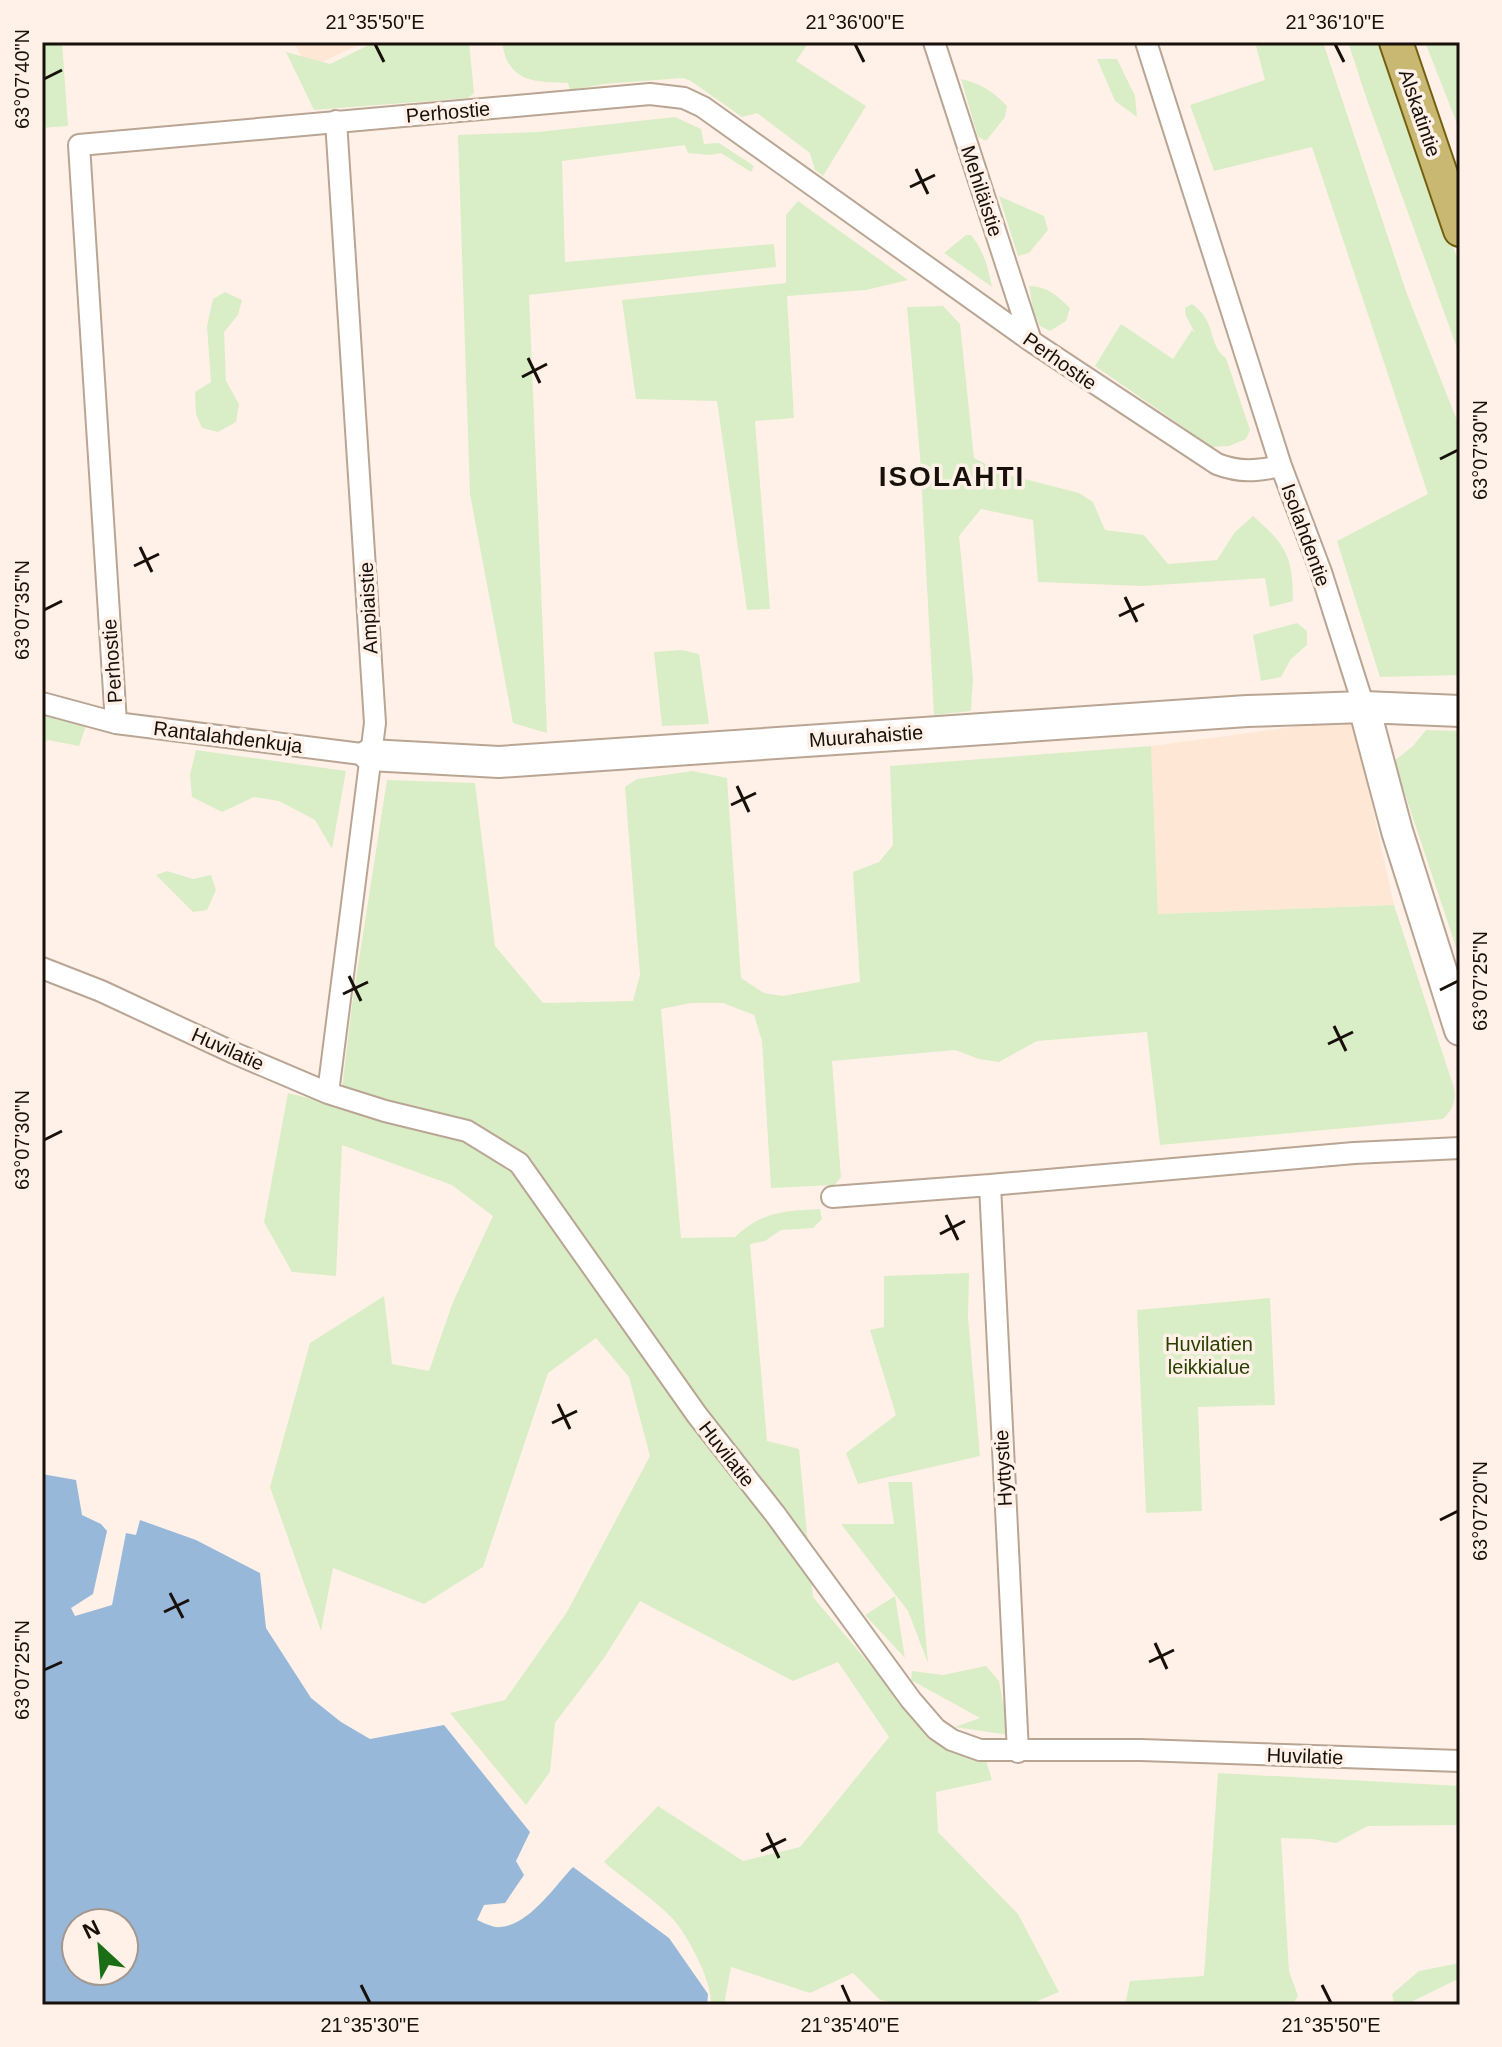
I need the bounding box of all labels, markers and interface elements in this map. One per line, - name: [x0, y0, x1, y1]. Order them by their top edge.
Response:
- text: 21°35'50"E: [326, 11, 425, 33]
- text: 21°36'00"E: [806, 11, 905, 33]
- text: 21°36'10"E: [1286, 11, 1385, 33]
- text: 63°07'40"N: [11, 29, 33, 129]
- street label: Alskatintie: [1395, 66, 1445, 160]
- street label: Perhostie: [405, 97, 491, 127]
- street label: Mehiläistie: [957, 143, 1007, 239]
- street label: Perhostie: [1019, 328, 1101, 394]
- text: 63°07'30"N: [1469, 400, 1491, 500]
- district label: ISOLAHTI: [879, 461, 1025, 492]
- street label: Isolahdentie: [1277, 481, 1335, 589]
- text: 63°07'35"N: [11, 560, 33, 660]
- street label: Ampiaistie: [355, 561, 381, 655]
- street label: Perhostie: [98, 618, 126, 704]
- street label: Rantalahdenkuja: [152, 717, 305, 757]
- street label: Muurahaistie: [808, 721, 924, 751]
- text: 63°07'25"N: [1469, 931, 1491, 1031]
- street label: Huvilatie: [188, 1023, 268, 1075]
- text: 63°07'30"N: [11, 1090, 33, 1190]
- park label: Huvilatien leikkialue: [1165, 1333, 1253, 1378]
- street label: Huvilatie: [695, 1417, 759, 1491]
- street label: Hyttystie: [990, 1429, 1016, 1507]
- text: 63°07'20"N: [1469, 1461, 1491, 1561]
- text: 63°07'25"N: [11, 1620, 33, 1720]
- street label: Huvilatie: [1266, 1744, 1344, 1768]
- north arrow: [60, 1907, 140, 1987]
- text: N: [79, 1915, 104, 1944]
- text: 21°35'30"E: [321, 2014, 420, 2036]
- text: 21°35'40"E: [801, 2014, 900, 2036]
- text: 21°35'50"E: [1282, 2014, 1381, 2036]

